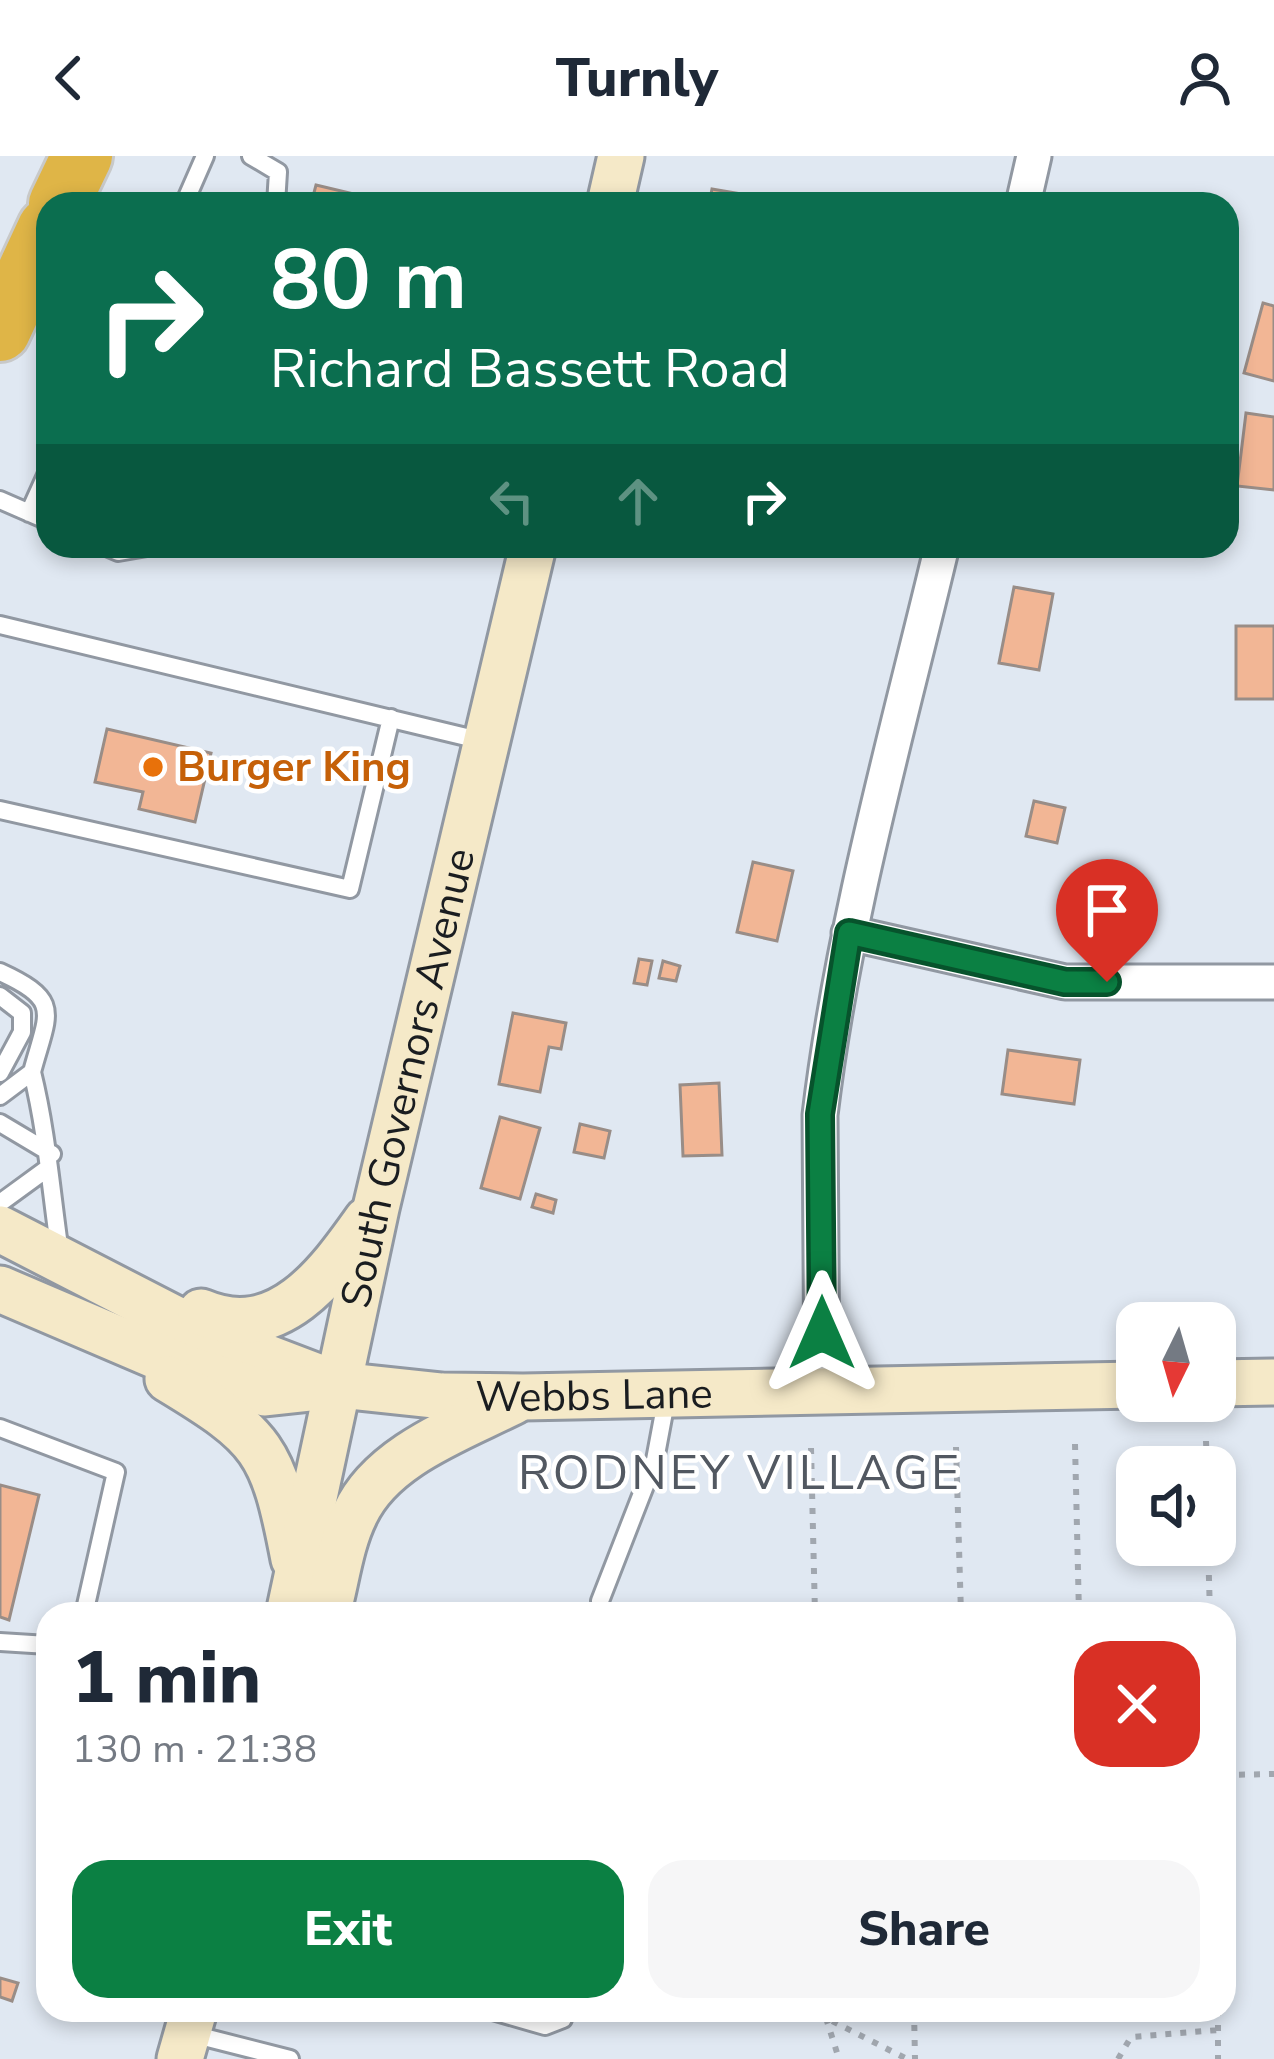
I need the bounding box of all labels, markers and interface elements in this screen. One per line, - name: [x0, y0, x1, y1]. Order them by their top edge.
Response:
- text: Turnly: [556, 41, 718, 115]
- icon: back: [36, 45, 102, 111]
- icon: person: [1172, 45, 1238, 111]
- text: 80 m: [270, 223, 467, 338]
- icon: right: [72, 240, 228, 396]
- text: Richard Bassett Road: [270, 332, 790, 406]
- icon: left: [479, 468, 545, 534]
- icon: ahead: [605, 468, 671, 534]
- icon: right: [731, 468, 797, 534]
- place label: Burger King: [177, 739, 411, 796]
- marker: Burger King: [140, 754, 166, 780]
- street label: South Governors Avenue: [327, 842, 489, 1313]
- pin: [1056, 859, 1158, 982]
- icon: arrive: [1074, 877, 1140, 943]
- position arrow: [759, 1270, 885, 1396]
- north arrow: [1116, 1302, 1236, 1422]
- map controls: [1116, 1302, 1236, 1566]
- street label: Webbs Lane: [475, 1365, 713, 1426]
- district label: RODNEY VILLAGE: [518, 1440, 962, 1506]
- button: sound: [1116, 1446, 1236, 1566]
- text: 1 min: [72, 1629, 261, 1727]
- button: close: [1074, 1641, 1200, 1767]
- text: 130 m · 21:38: [72, 1723, 317, 1776]
- button: Exit: [72, 1860, 624, 1998]
- button: Share: [648, 1860, 1200, 1998]

